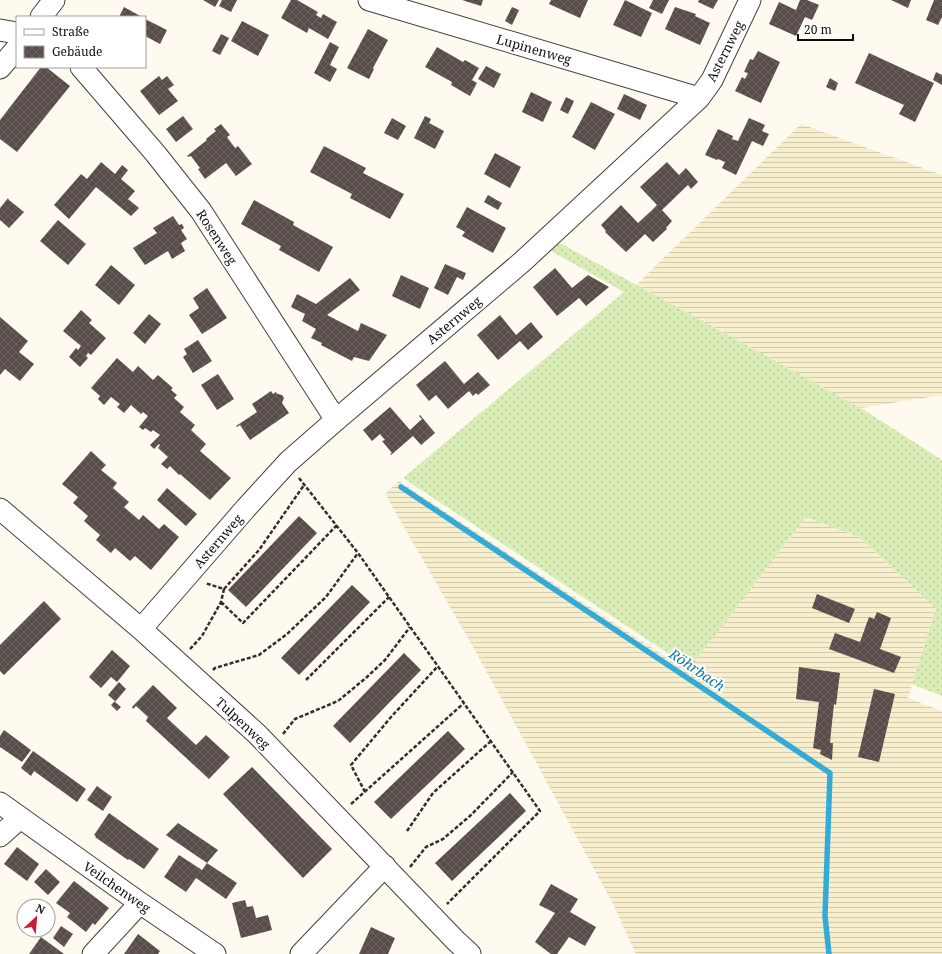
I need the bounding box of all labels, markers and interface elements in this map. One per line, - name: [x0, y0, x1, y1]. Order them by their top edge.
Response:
- legend: [16, 16, 146, 68]
- scale bar: [798, 16, 853, 42]
- street label: Asternweg: [702, 17, 748, 85]
- text: 20 m: [804, 21, 832, 38]
- text: Straße: [52, 23, 89, 40]
- street label: Lupinenweg: [494, 30, 574, 68]
- text: Gebäude: [52, 43, 103, 60]
- street label: Rosenweg: [192, 206, 242, 268]
- street label: Asternweg: [423, 292, 485, 348]
- street label: Asternweg: [189, 510, 247, 572]
- water label: Röhrbach: [665, 643, 729, 696]
- street label: Tulpenweg: [212, 693, 274, 753]
- street label: Veilchenweg: [80, 857, 154, 917]
- north arrow: [16, 898, 56, 938]
- text: N: [33, 900, 48, 917]

